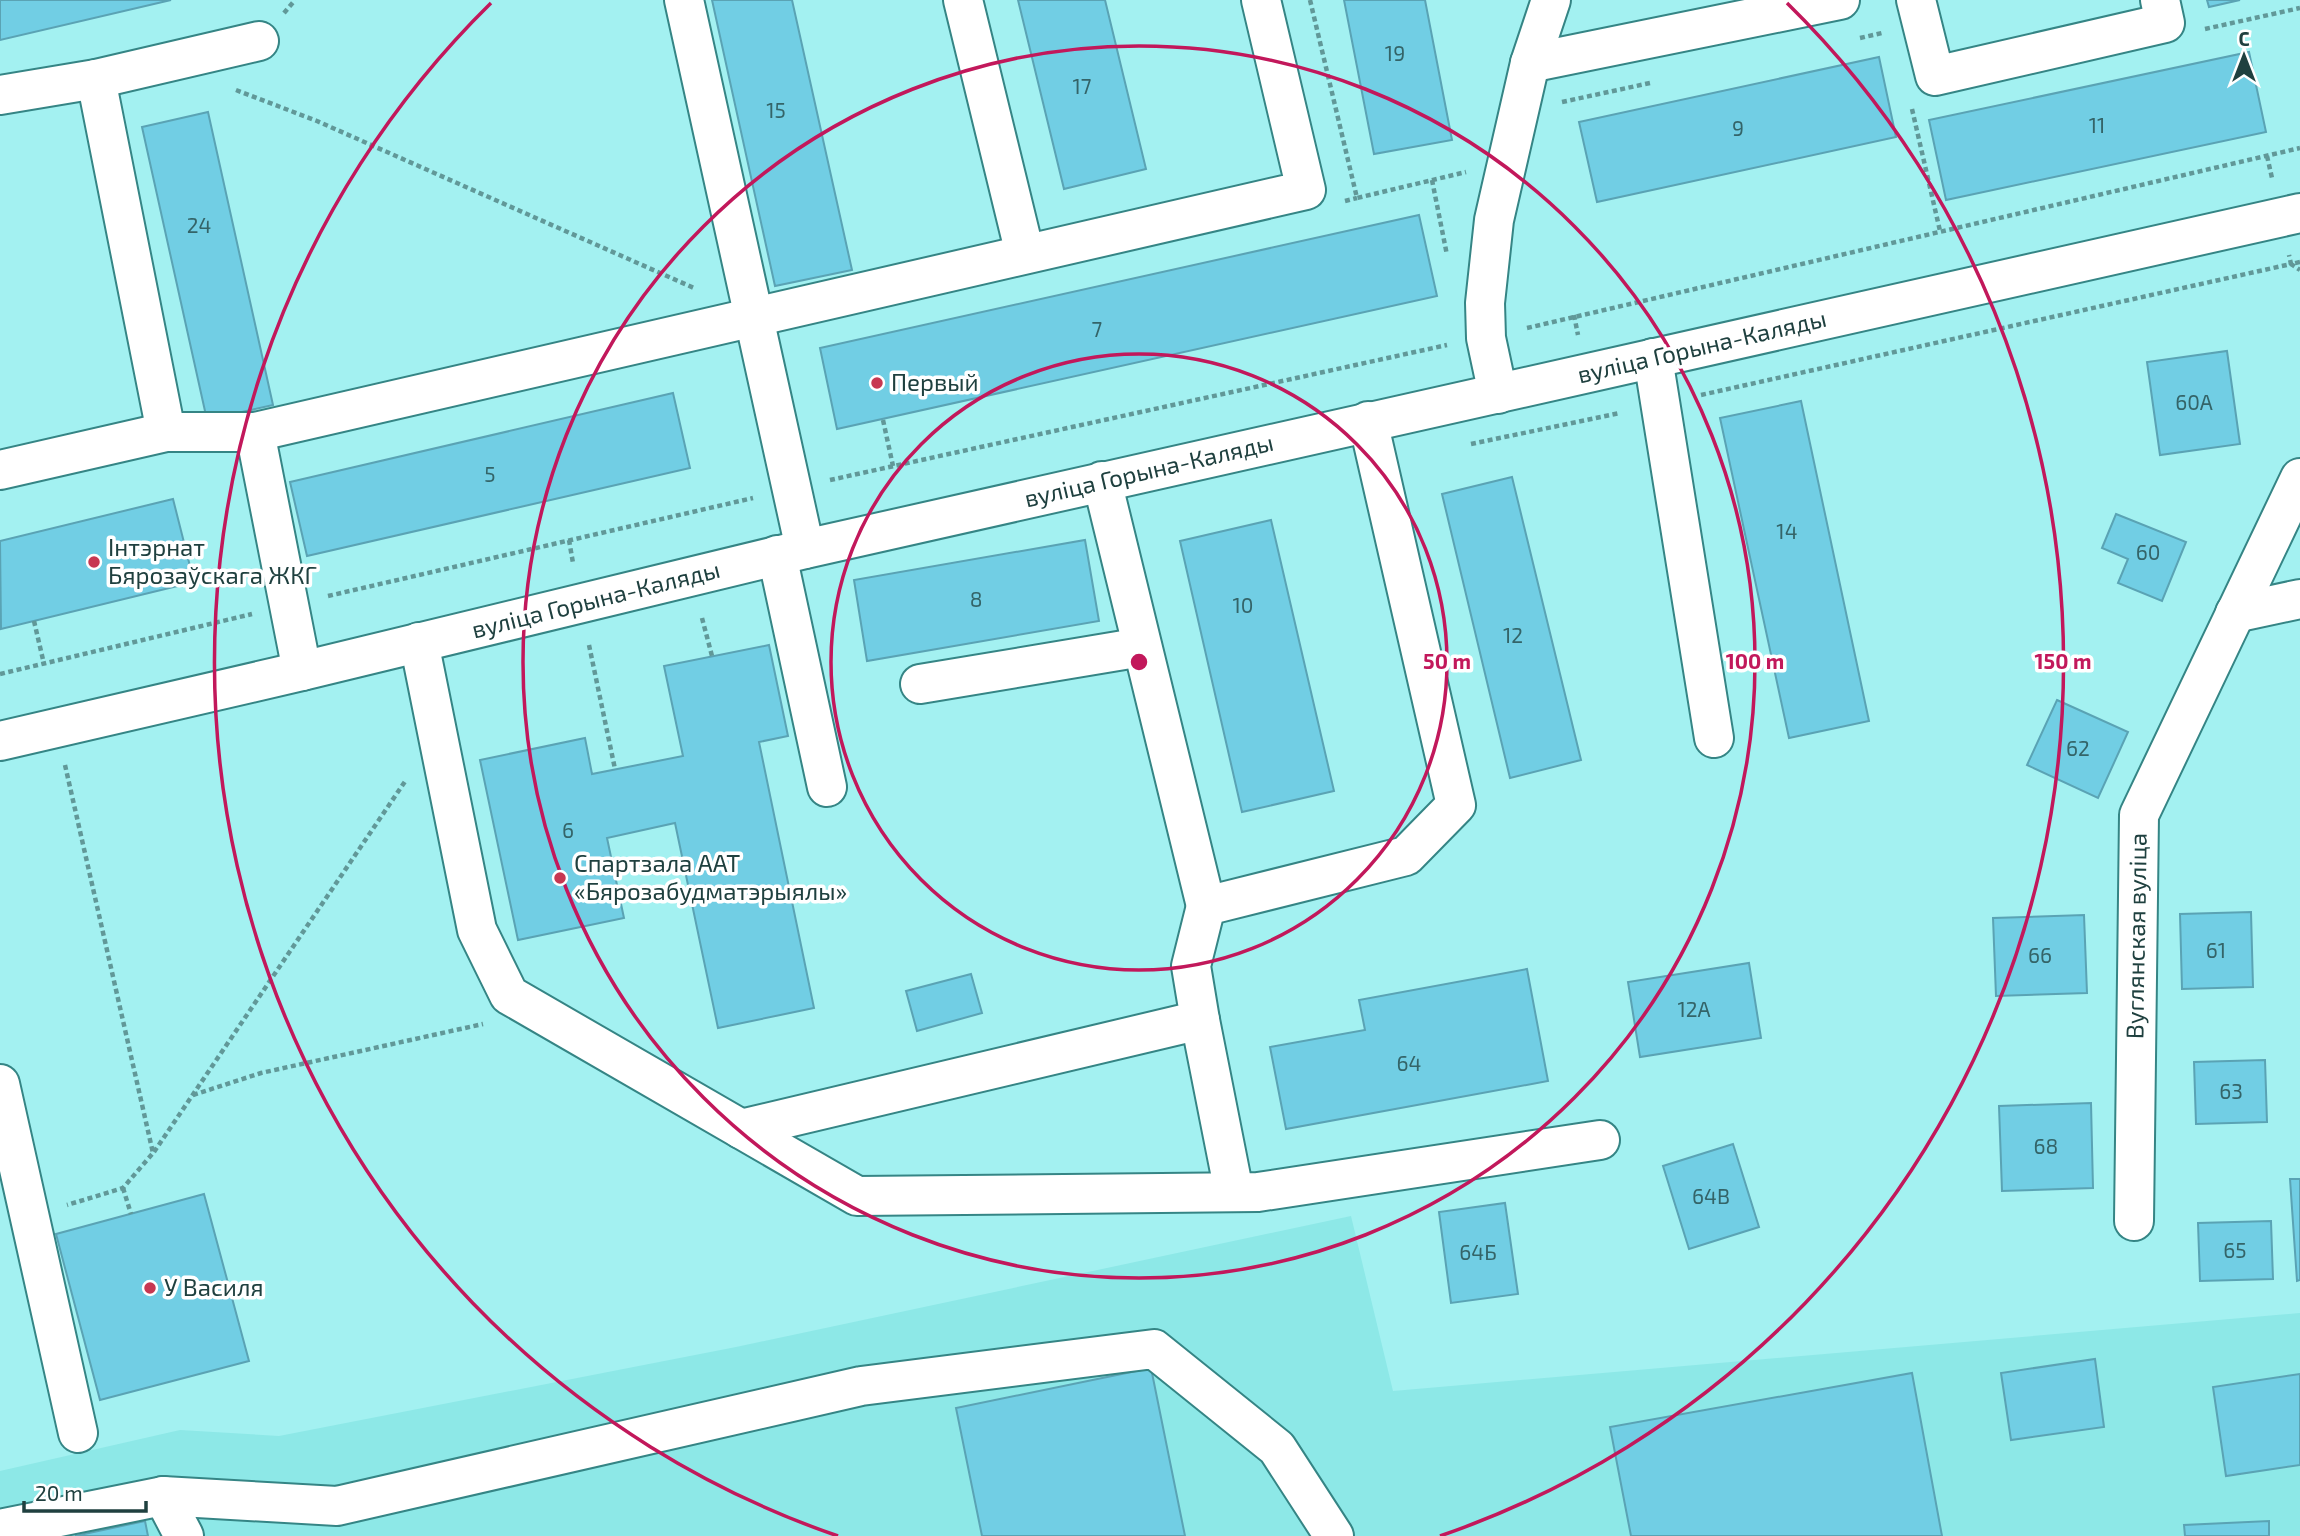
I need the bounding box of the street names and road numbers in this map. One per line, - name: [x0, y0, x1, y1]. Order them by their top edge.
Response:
- street label: вуліца Горына-Каляды: [1574, 303, 1829, 389]
- street label: вуліца Горына-Каляды: [1021, 427, 1276, 513]
- street label: вуліца Горына-Каляды: [469, 554, 723, 644]
- street label: Вуглянская вуліца: [2119, 833, 2153, 1039]

